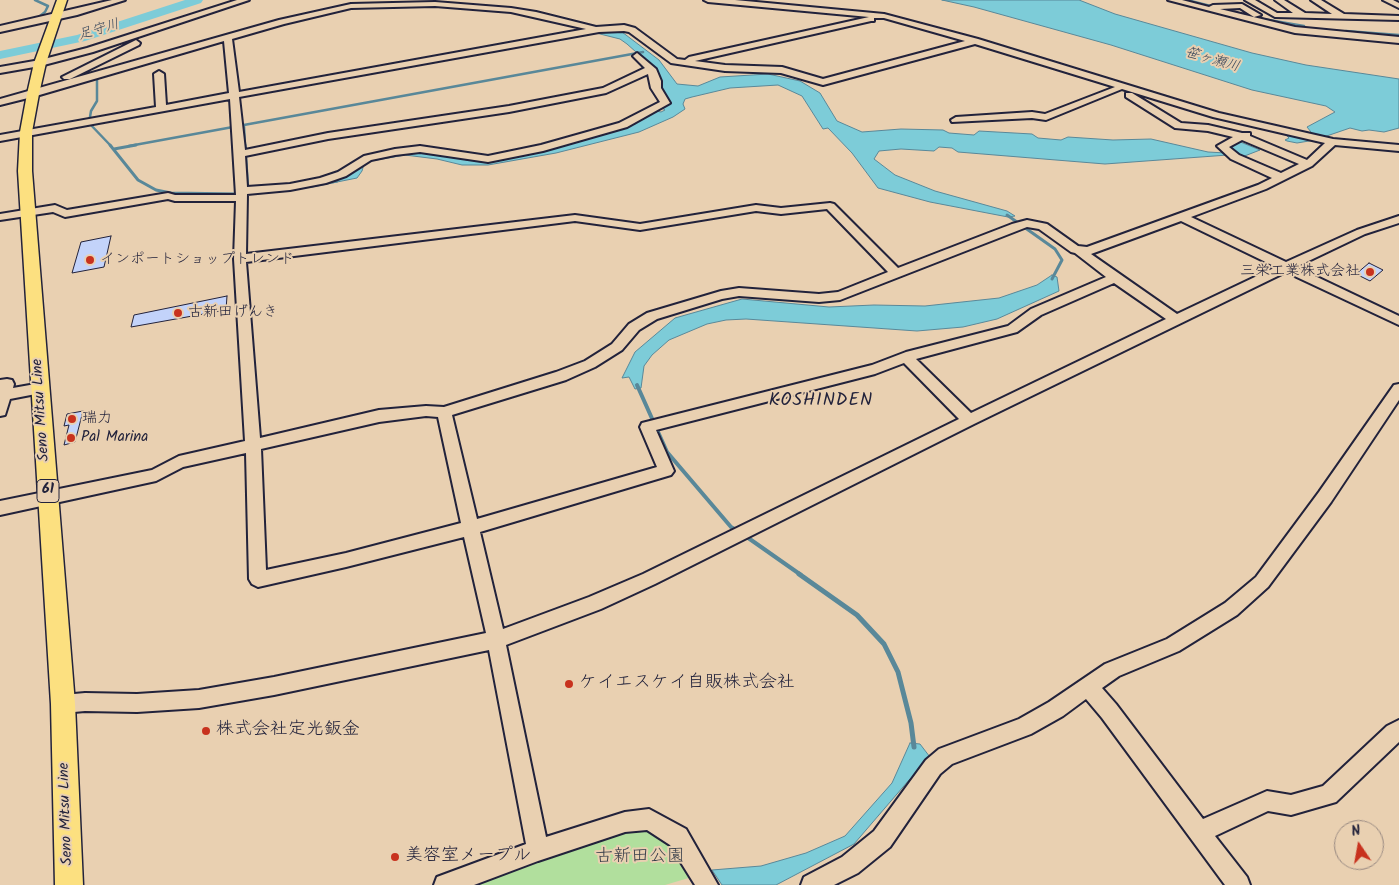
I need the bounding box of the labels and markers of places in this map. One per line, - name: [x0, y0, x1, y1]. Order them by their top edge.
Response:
- place label: インポートショップトレンド: [100, 251, 295, 269]
- marker: インポートショップトレンド: [84, 254, 96, 266]
- place label: 三栄工業株式会社: [1240, 263, 1360, 281]
- marker: 三栄工業株式会社: [1364, 266, 1376, 278]
- place label: 古新田げんき: [188, 304, 278, 322]
- marker: 古新田げんき: [172, 307, 184, 319]
- place label: 瑞力: [82, 410, 112, 428]
- marker: 瑞力: [66, 413, 78, 425]
- place label: Pal Marina: [81, 429, 148, 447]
- marker: Pal Marina: [65, 432, 77, 444]
- place label: ケイエスケイ自販株式会社: [579, 673, 795, 695]
- marker: ケイエスケイ自販株式会社: [563, 678, 575, 690]
- place label: 株式会社定光鈑金: [216, 720, 360, 742]
- marker: 株式会社定光鈑金: [200, 725, 212, 737]
- place label: 美容室メープル: [405, 846, 531, 868]
- marker: 美容室メープル: [389, 851, 401, 863]

